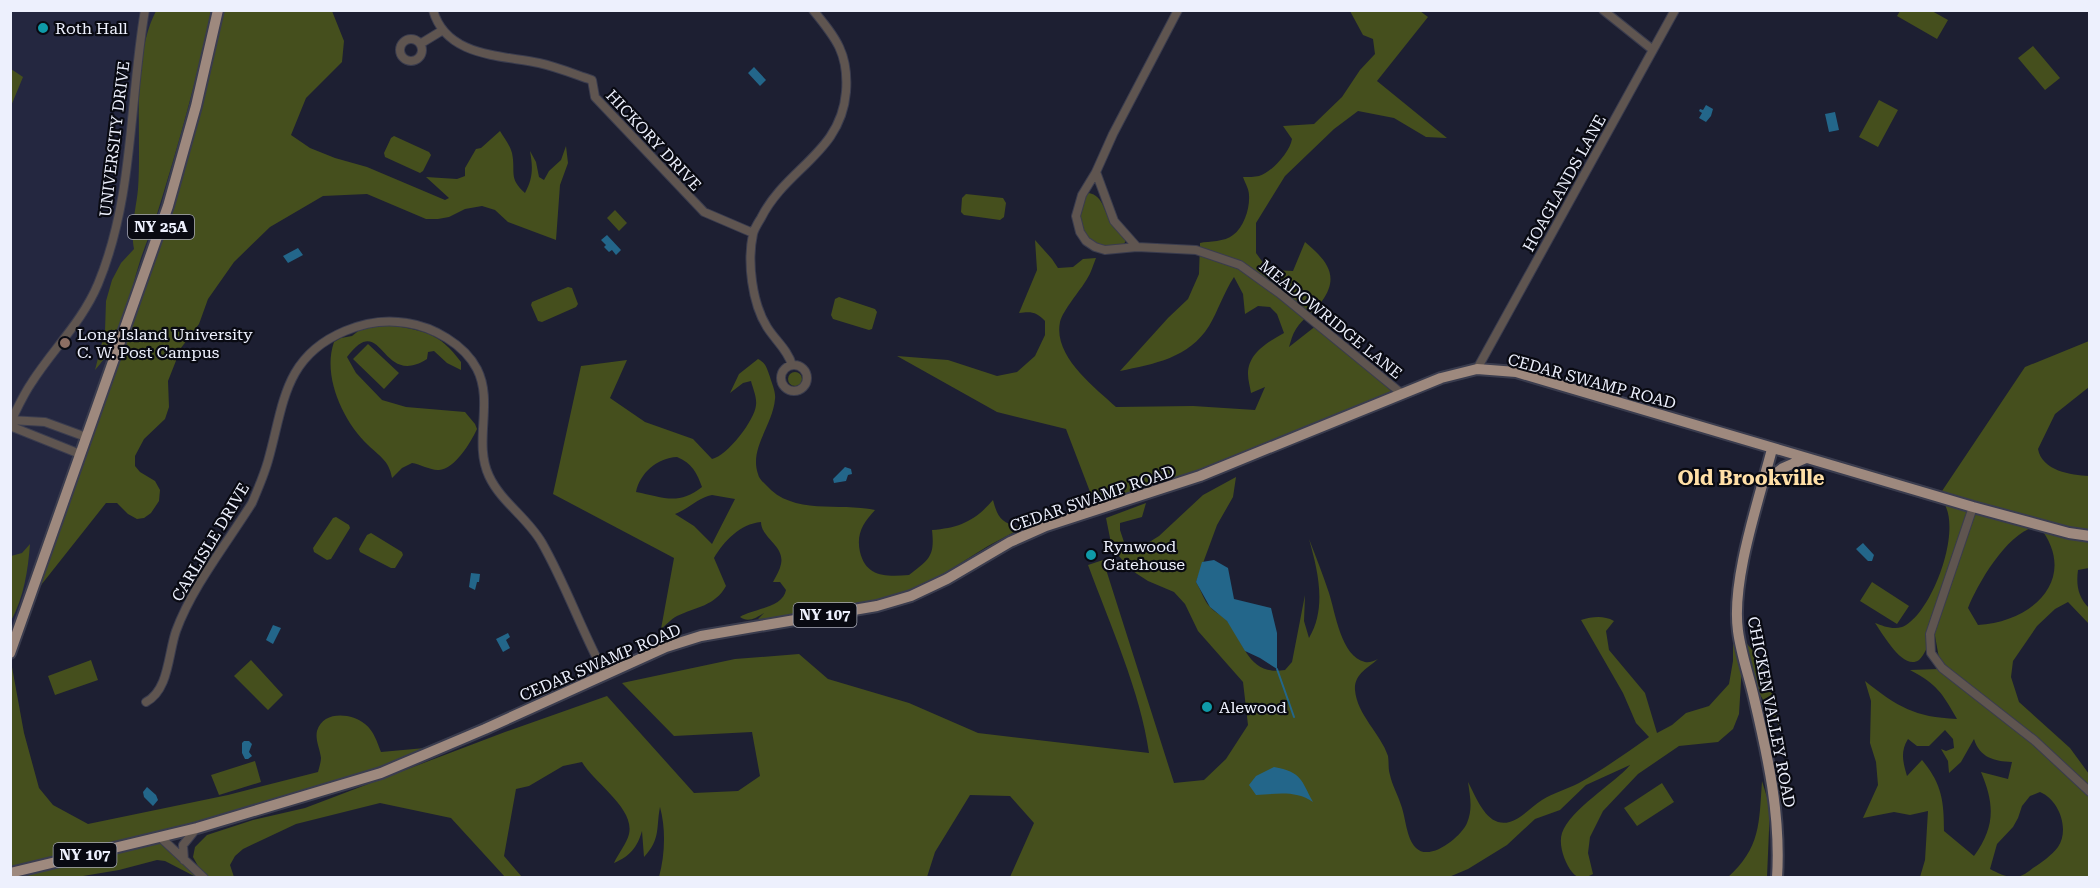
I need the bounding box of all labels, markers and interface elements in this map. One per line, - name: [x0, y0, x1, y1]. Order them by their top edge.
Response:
- place label: Roth Hall: [55, 19, 128, 38]
- marker: Roth Hall: [36, 21, 50, 35]
- street label: UNIVERSITY DRIVE: [95, 60, 133, 218]
- street label: HICKORY DRIVE: [602, 86, 705, 195]
- street label: HOAGLANDS LANE: [1519, 112, 1610, 255]
- road number: NY 25A: [128, 215, 194, 239]
- street label: MEADOWRIDGE LANE: [1255, 256, 1406, 383]
- place label: Long Island University C. W. Post Campus: [77, 325, 253, 362]
- marker: Long Island University C. W. Post Campus: [58, 336, 72, 350]
- street label: CEDAR SWAMP ROAD: [1506, 350, 1678, 413]
- street label: CEDAR SWAMP ROAD: [1007, 461, 1177, 536]
- district label: Old Brookville: [1677, 466, 1825, 490]
- street label: CARLISLE DRIVE: [168, 480, 253, 605]
- place label: Rynwood Gatehouse: [1103, 537, 1185, 574]
- marker: Rynwood Gatehouse: [1084, 548, 1098, 562]
- road number: NY 107: [794, 603, 856, 627]
- street label: CHICKEN VALLEY ROAD: [1744, 615, 1799, 809]
- street label: CEDAR SWAMP ROAD: [517, 620, 684, 705]
- place label: Alewood: [1219, 698, 1287, 717]
- marker: Alewood: [1200, 700, 1214, 714]
- road number: NY 107: [54, 843, 116, 867]

